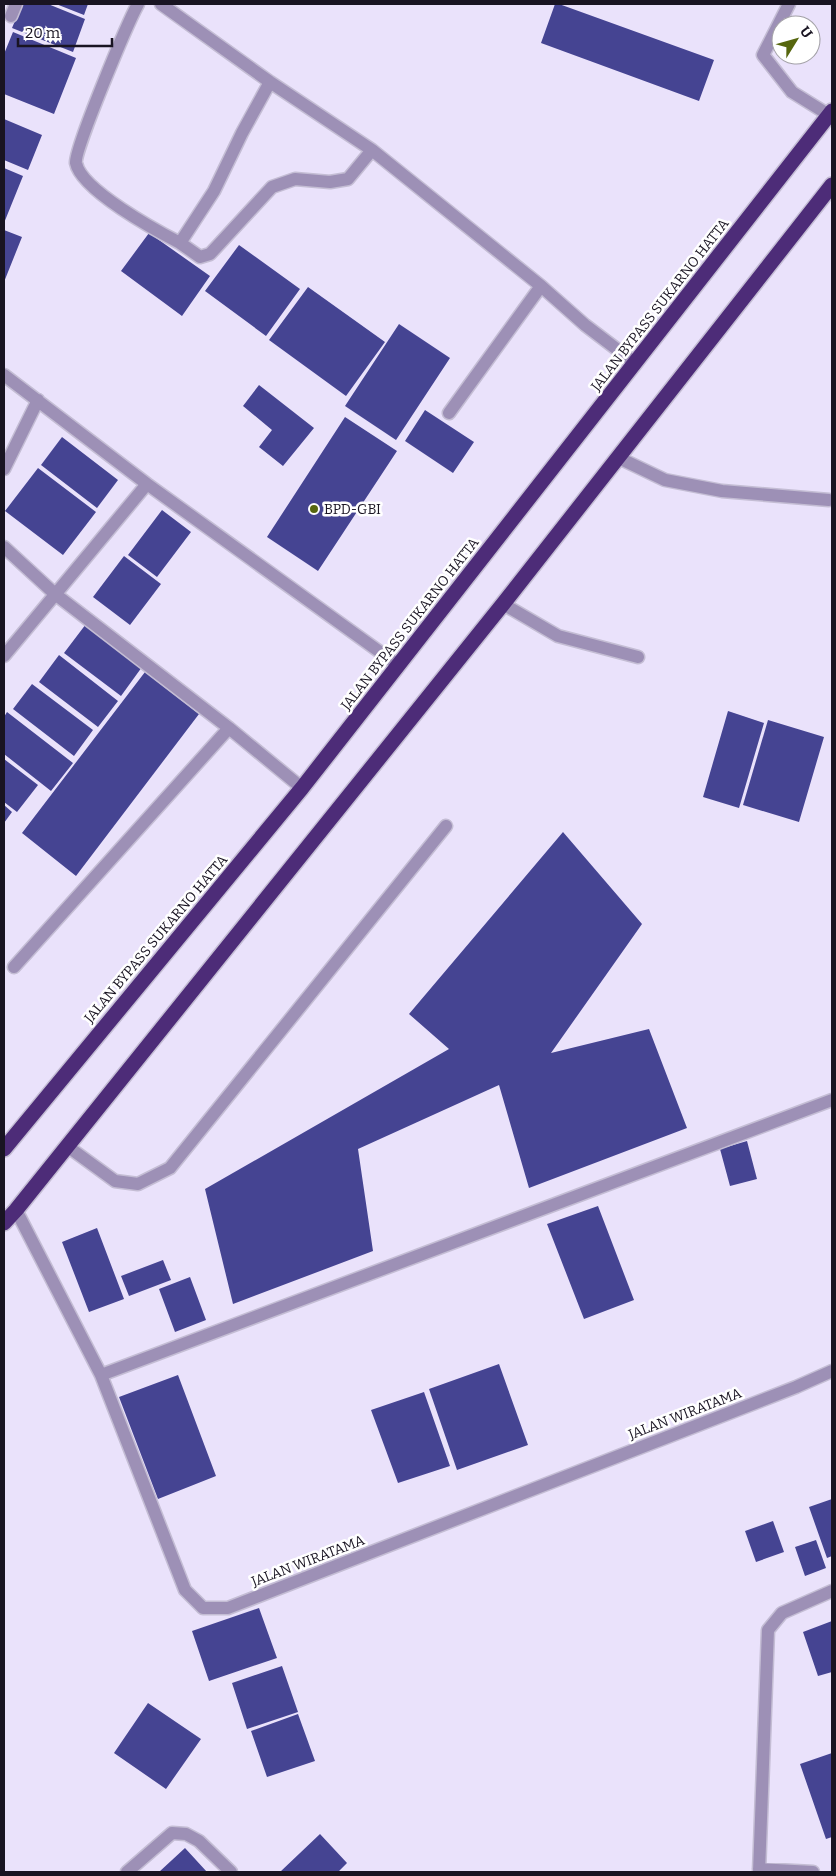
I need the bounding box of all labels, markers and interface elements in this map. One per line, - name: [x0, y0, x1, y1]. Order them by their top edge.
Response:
- scale bar: [18, 15, 111, 47]
- north arrow: [771, 15, 821, 65]
- text: U: [796, 23, 816, 42]
- text: 20 m: [25, 24, 61, 42]
- street label: JALAN BYPASS SUKARNO HATTA: [587, 215, 733, 395]
- place label: BPD-GBI: [324, 501, 381, 518]
- marker: BPD-GBI: [308, 503, 320, 515]
- street label: JALAN BYPASS SUKARNO HATTA: [337, 534, 483, 714]
- street label: JALAN BYPASS SUKARNO HATTA: [80, 852, 231, 1027]
- street label: JALAN WIRATAMA: [625, 1385, 744, 1444]
- street label: JALAN WIRATAMA: [248, 1532, 367, 1591]

